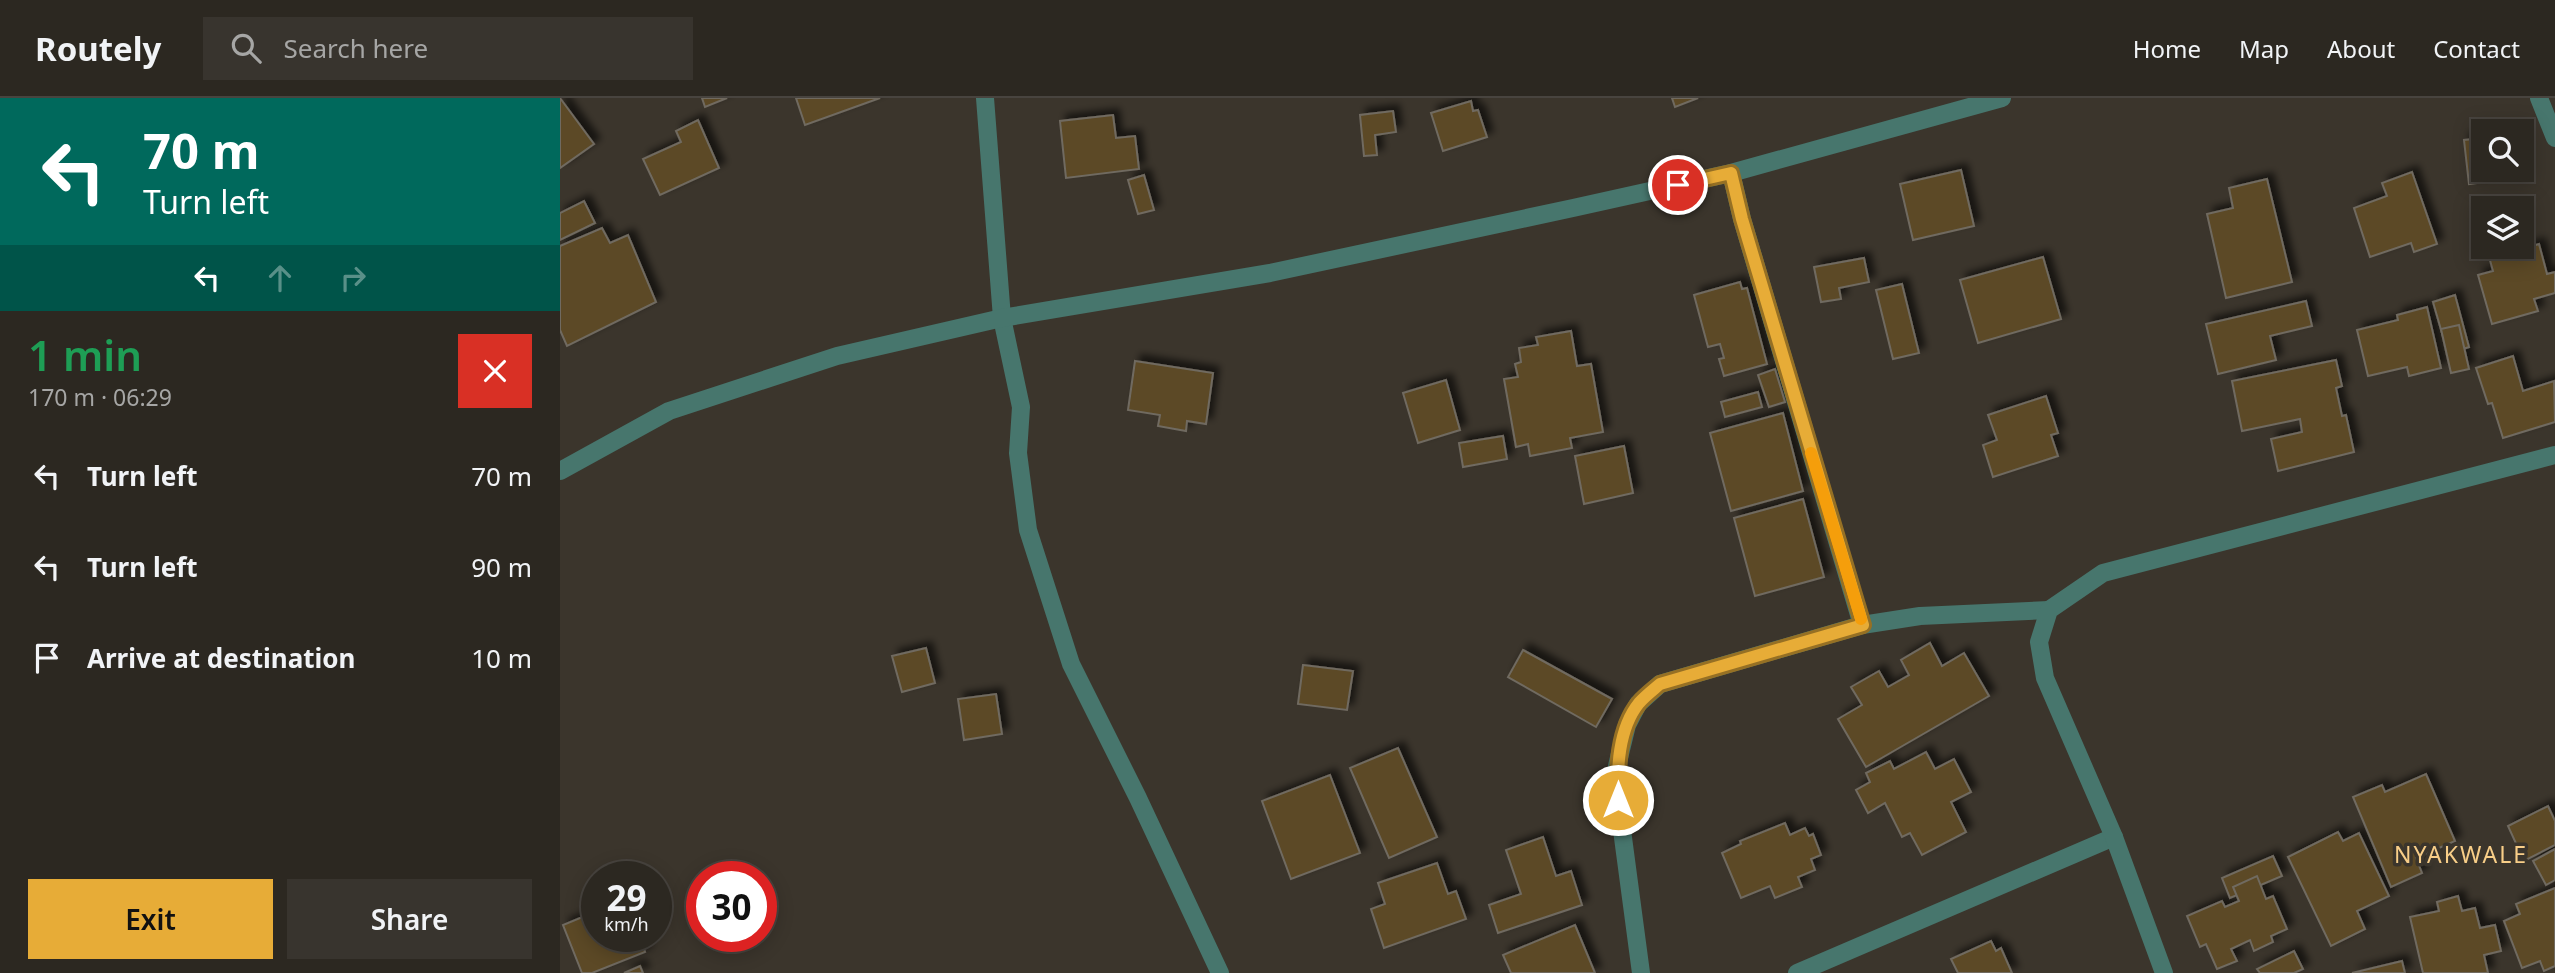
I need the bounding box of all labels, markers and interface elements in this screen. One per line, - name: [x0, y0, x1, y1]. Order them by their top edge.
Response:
- search box: [203, 17, 693, 80]
- text: Routely: [35, 26, 161, 71]
- icon: search: [227, 29, 265, 67]
- text: Search here: [283, 30, 428, 66]
- text: Home: [2133, 32, 2201, 65]
- text: Map: [2239, 32, 2289, 65]
- text: About: [2327, 32, 2395, 65]
- text: Contact: [2433, 32, 2520, 65]
- text: 70 m: [143, 117, 260, 183]
- map controls: [2471, 119, 2534, 259]
- button: search: [2471, 119, 2534, 182]
- icon: left: [28, 126, 119, 217]
- pin: [1648, 155, 1708, 215]
- icon: arrive: [1659, 166, 1697, 204]
- text: Turn left: [143, 180, 269, 223]
- button: layers: [2471, 196, 2534, 259]
- icon: left: [188, 259, 226, 297]
- icon: ahead: [261, 259, 299, 297]
- icon: right: [334, 259, 372, 297]
- text: 1 min: [28, 326, 142, 383]
- button: close: [458, 334, 532, 408]
- text: 170 m · 06:29: [28, 381, 172, 413]
- icon: left: [28, 457, 66, 495]
- text: Turn left: [87, 458, 198, 494]
- text: 70 m: [471, 458, 532, 494]
- icon: left: [28, 548, 66, 586]
- text: Turn left: [87, 549, 198, 585]
- text: 90 m: [471, 549, 532, 585]
- icon: arrive: [28, 639, 66, 677]
- text: Arrive at destination: [87, 640, 356, 676]
- text: 10 m: [471, 640, 532, 676]
- position arrow: [1581, 763, 1655, 837]
- district label: NYAKWALE: [2394, 838, 2528, 870]
- speed limit sign: 30: [686, 861, 777, 952]
- text: 29: [606, 874, 647, 921]
- button: Exit: [28, 879, 273, 959]
- button: Share: [287, 879, 532, 959]
- text: km/h: [604, 912, 649, 936]

